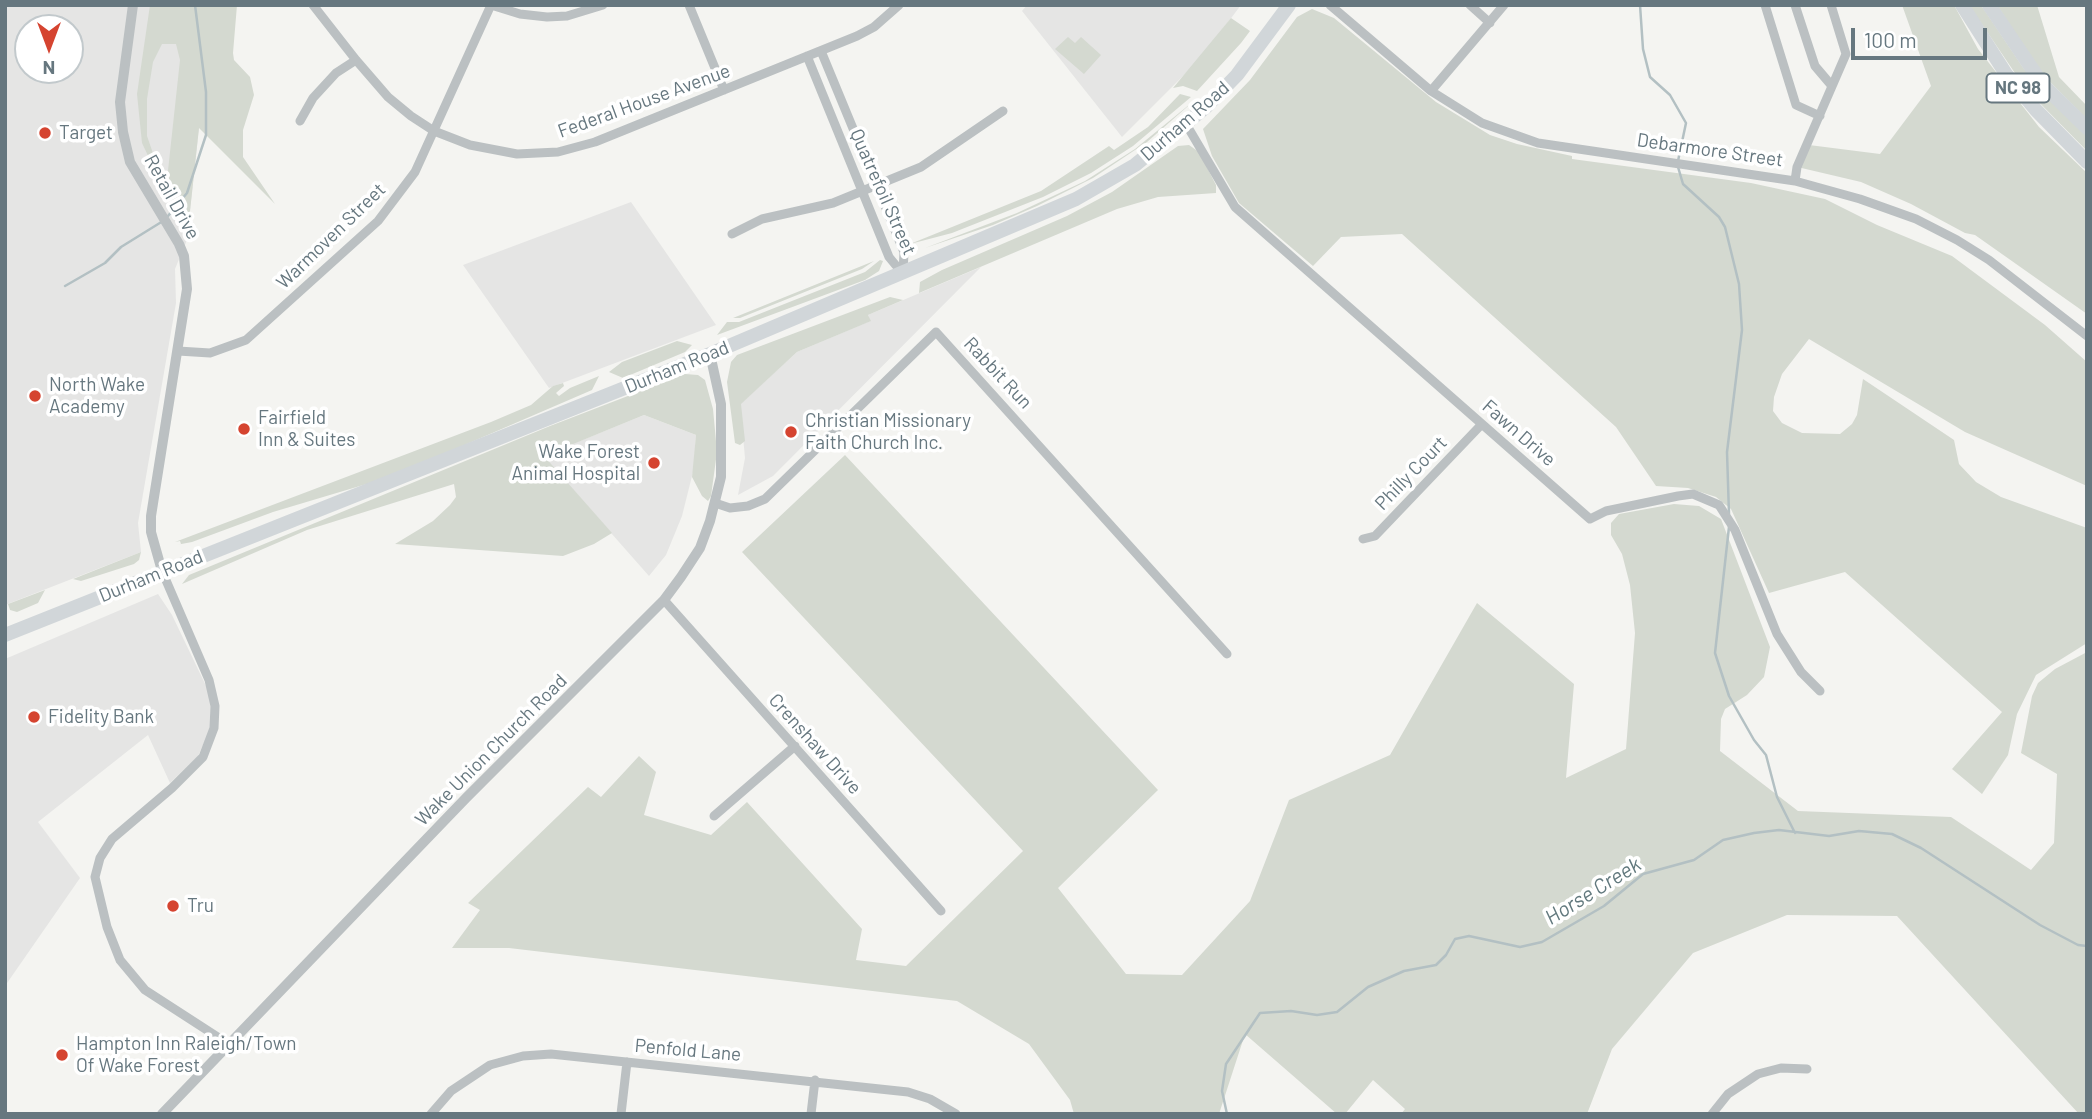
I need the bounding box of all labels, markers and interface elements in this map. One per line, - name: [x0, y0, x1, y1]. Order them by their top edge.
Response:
- north arrow: [14, 14, 84, 84]
- scale bar: [1854, 14, 1990, 58]
- text: 100 m: [1864, 27, 1917, 52]
- text: N: [43, 57, 55, 80]
- street label: Federal House Avenue: [555, 59, 733, 143]
- road number: NC 98: [1986, 74, 2050, 102]
- street label: Durham Road: [1136, 76, 1234, 166]
- place label: Target: [59, 122, 113, 144]
- marker: Target: [37, 125, 53, 141]
- street label: Quatrefoil Street: [845, 125, 921, 259]
- street label: Debarmore Street: [1635, 128, 1785, 172]
- street label: Retail Drive: [139, 151, 205, 243]
- street label: Warmoven Street: [272, 178, 390, 294]
- street label: Rabbit Run: [959, 332, 1037, 414]
- street label: Durham Road: [622, 336, 732, 398]
- place label: North Wake Academy: [49, 374, 145, 418]
- marker: North Wake Academy: [27, 388, 43, 404]
- street label: Fawn Drive: [1478, 395, 1560, 471]
- place label: Fairfield Inn & Suites: [258, 407, 355, 451]
- place label: Christian Missionary Faith Church Inc.: [805, 410, 971, 454]
- marker: Fairfield Inn & Suites: [236, 421, 252, 437]
- marker: Christian Missionary Faith Church Inc.: [783, 424, 799, 440]
- street label: Philly Court: [1370, 431, 1452, 515]
- place label: Wake Forest Animal Hospital: [512, 441, 640, 485]
- marker: Wake Forest Animal Hospital: [646, 455, 662, 471]
- street label: Durham Road: [96, 545, 206, 607]
- street label: Wake Union Church Road: [410, 669, 572, 831]
- street label: Crenshaw Drive: [764, 689, 866, 799]
- place label: Fidelity Bank: [48, 706, 154, 728]
- marker: Fidelity Bank: [26, 709, 42, 725]
- water label: Horse Creek: [1540, 852, 1646, 930]
- place label: Tru: [187, 895, 214, 917]
- marker: Tru: [165, 898, 181, 914]
- place label: Hampton Inn Raleigh/Town Of Wake Forest: [76, 1033, 297, 1077]
- street label: Penfold Lane: [634, 1034, 742, 1066]
- marker: Hampton Inn Raleigh/Town Of Wake Forest: [54, 1047, 70, 1063]

